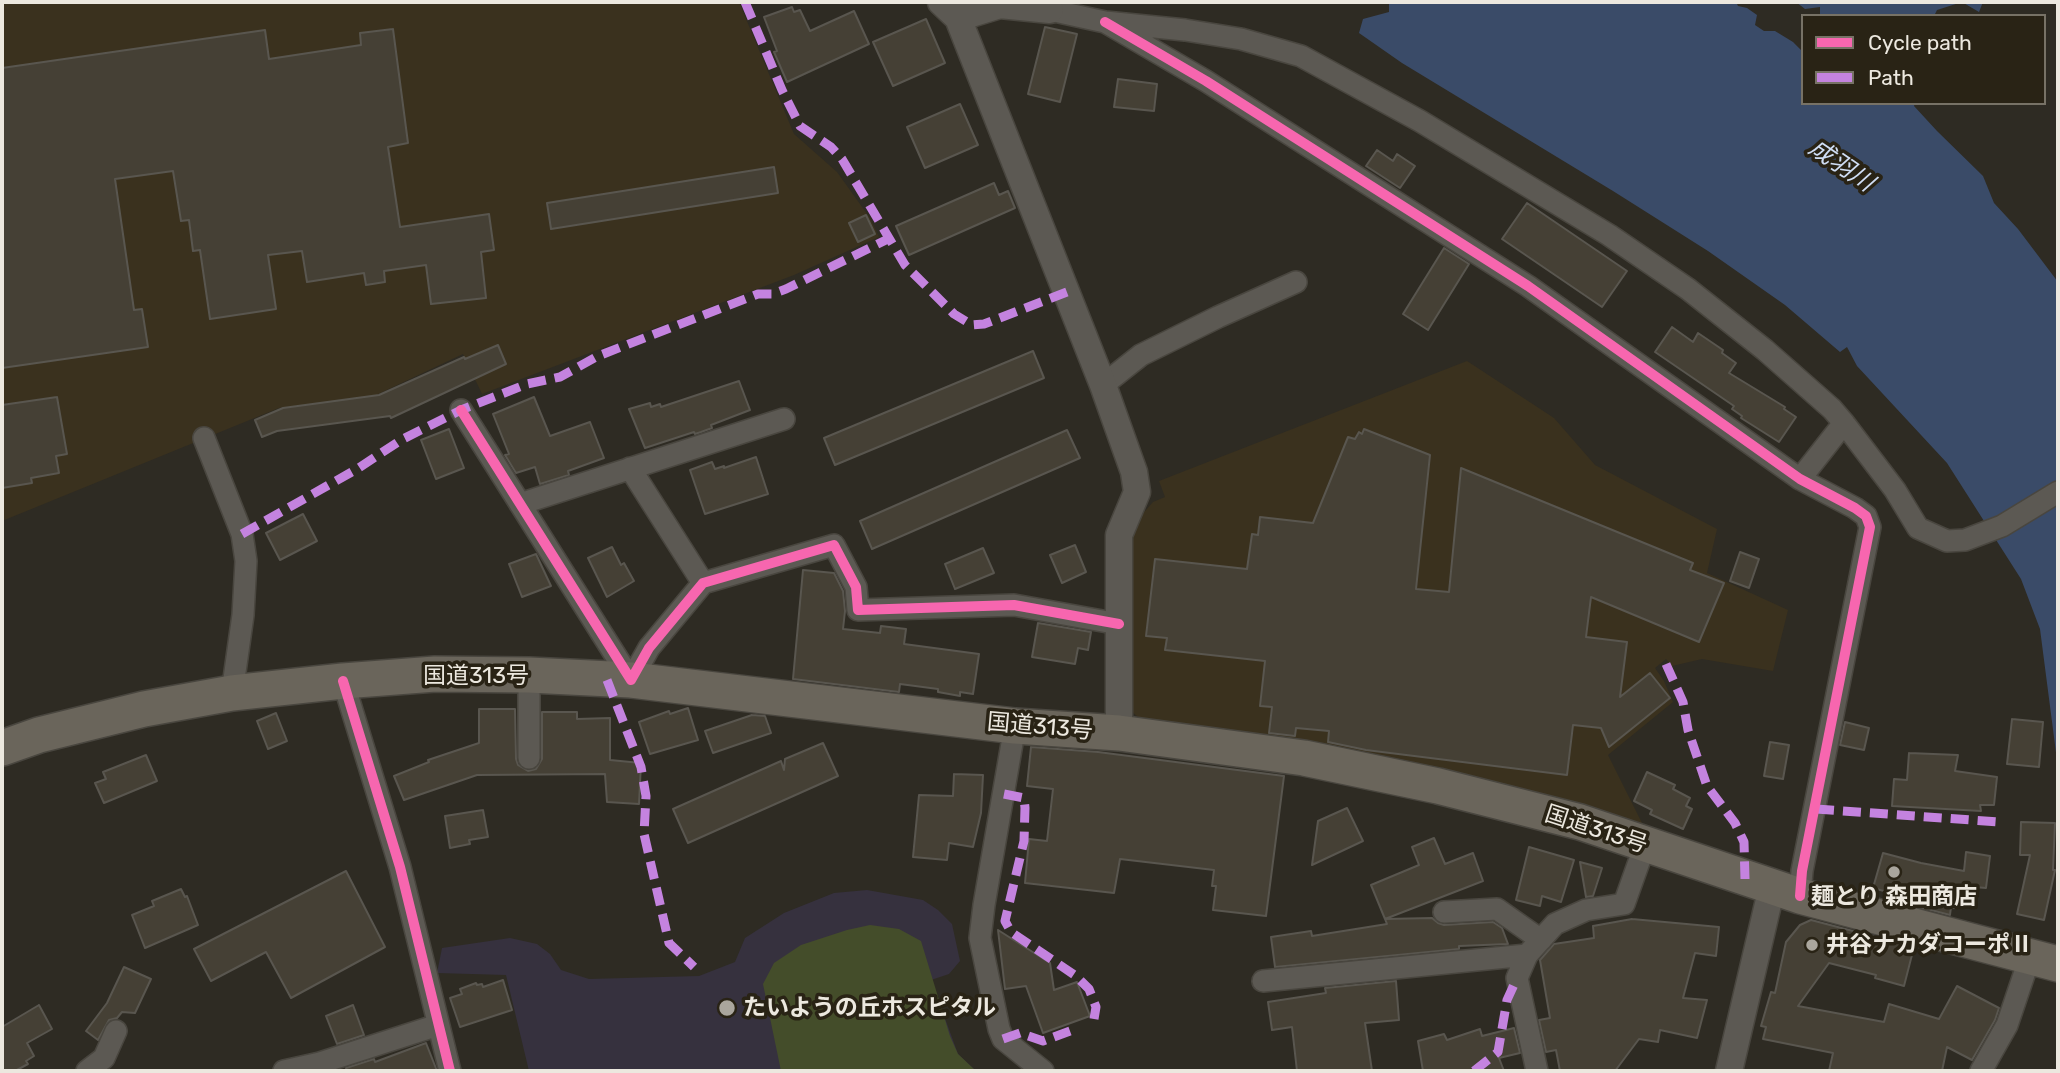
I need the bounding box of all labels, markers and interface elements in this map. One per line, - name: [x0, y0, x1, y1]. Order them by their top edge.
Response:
- legend: [1801, 14, 2046, 105]
- text: Cycle path: [1868, 30, 1972, 55]
- text: Path: [1868, 65, 1914, 90]
- water label: 成羽川: [1803, 134, 1879, 198]
- street label: 国道313号: [423, 662, 529, 690]
- street label: 国道313号: [986, 709, 1094, 745]
- street label: 国道313号: [1541, 800, 1651, 860]
- marker: 麺とり 森田商店: [1886, 864, 1902, 880]
- place label: 麺とり 森田商店: [1811, 883, 1977, 911]
- place label: 井谷ナカダコーポⅡ: [1826, 931, 2033, 959]
- marker: 井谷ナカダコーポⅡ: [1804, 937, 1820, 953]
- place label: たいようの丘ホスピタル: [743, 994, 996, 1022]
- marker: たいようの丘ホスピタル: [717, 998, 737, 1018]

